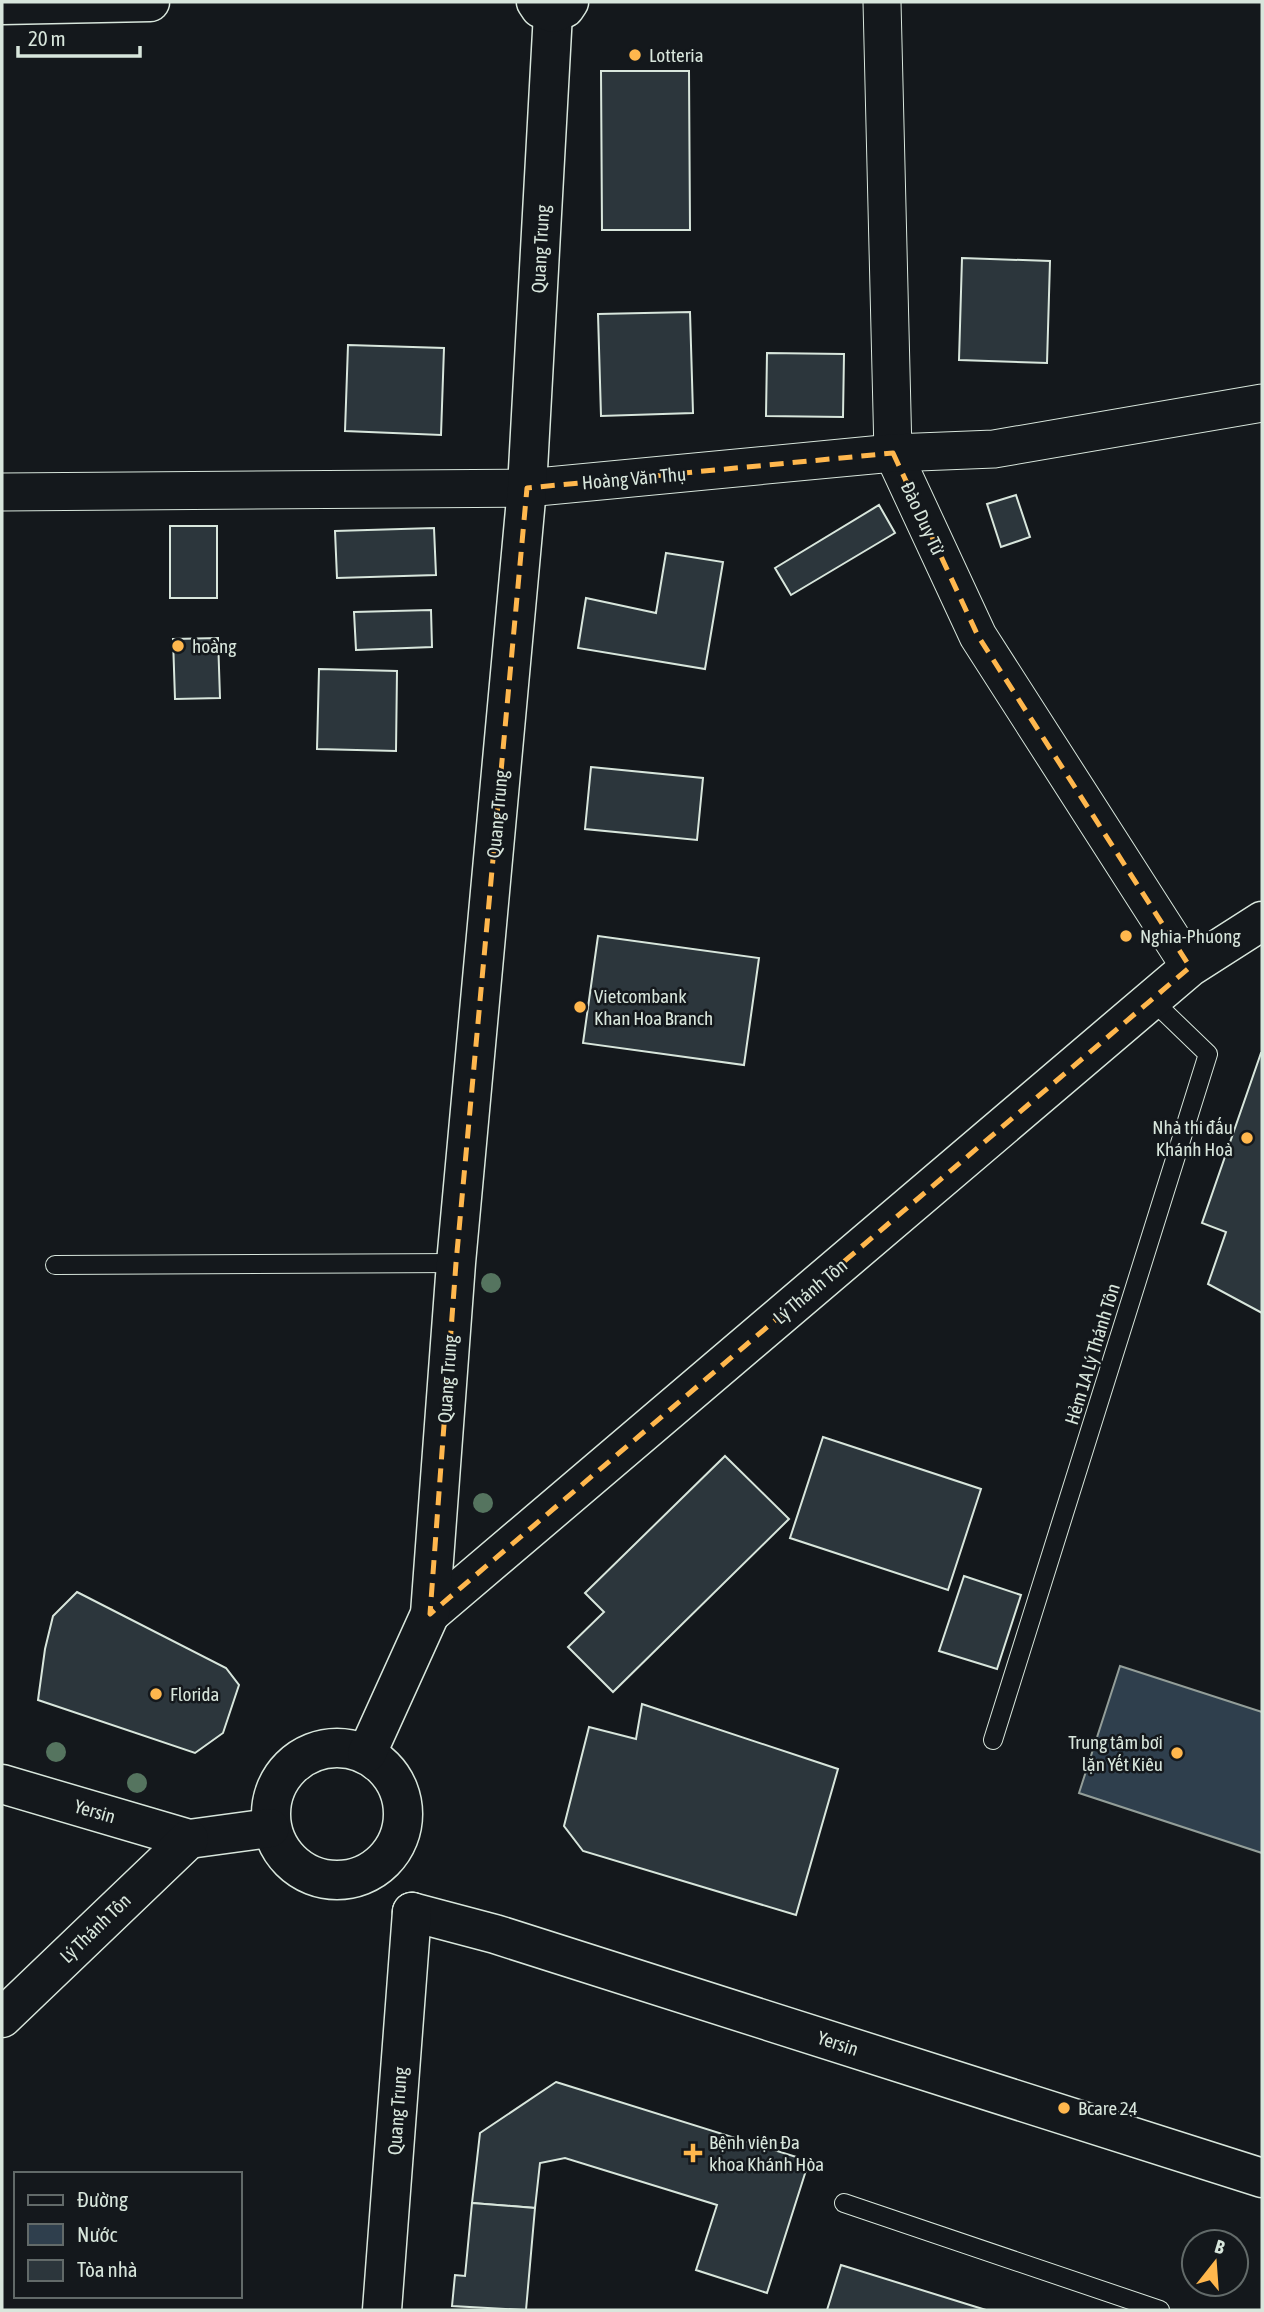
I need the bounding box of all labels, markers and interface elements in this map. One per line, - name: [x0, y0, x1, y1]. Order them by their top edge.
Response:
- scale bar: [18, 14, 140, 58]
- text: 20 m: [28, 26, 66, 50]
- place label: Lotteria: [649, 44, 703, 66]
- marker: Lotteria: [627, 47, 643, 63]
- street label: Quang Trung: [527, 203, 553, 294]
- street label: Hoàng Văn Thụ: [581, 462, 687, 494]
- street label: Đào Duy Từ: [897, 478, 950, 559]
- place label: hoàng: [192, 635, 237, 657]
- marker: hoàng: [170, 638, 186, 654]
- street label: Quang Trung: [482, 768, 512, 859]
- place label: Nghia-Phuong: [1140, 925, 1241, 947]
- marker: Nghia-Phuong: [1118, 928, 1134, 944]
- place label: Vietcombank Khan Hoa Branch: [594, 985, 713, 1029]
- marker: Vietcombank Khan Hoa Branch: [572, 999, 588, 1015]
- place label: Nhà thi đấu Khánh Hoà: [1152, 1116, 1233, 1160]
- marker: Nhà thi đấu Khánh Hoà: [1239, 1130, 1255, 1146]
- street label: Lý Thánh Tôn: [769, 1254, 851, 1328]
- street label: Hẻm 1A Lý Thánh Tôn: [1060, 1281, 1124, 1427]
- street label: Quang Trung: [433, 1333, 461, 1424]
- place label: Florida: [170, 1683, 219, 1705]
- marker: Florida: [148, 1686, 164, 1702]
- place label: Trung tâm bơi lặn Yết Kiêu: [1068, 1731, 1163, 1775]
- marker: Trung tâm bơi lặn Yết Kiêu: [1169, 1745, 1185, 1761]
- street label: Yersin: [72, 1795, 118, 1827]
- street label: Lý Thánh Tôn: [55, 1889, 135, 1967]
- street label: Yersin: [815, 2026, 861, 2060]
- street label: Quang Trung: [383, 2065, 411, 2156]
- place label: Bcare 24: [1078, 2097, 1138, 2119]
- marker: Bcare 24: [1056, 2100, 1072, 2116]
- place label: Bệnh viện Đa khoa Khánh Hòa: [709, 2131, 824, 2175]
- marker: Bệnh viện Đa khoa Khánh Hòa: [683, 2143, 703, 2163]
- legend: [14, 2172, 242, 2298]
- text: Đường: [77, 2187, 128, 2211]
- text: Nước: [77, 2222, 117, 2246]
- north arrow: [1180, 2228, 1250, 2298]
- text: B: [1212, 2235, 1227, 2259]
- text: Tòa nhà: [77, 2257, 138, 2281]

